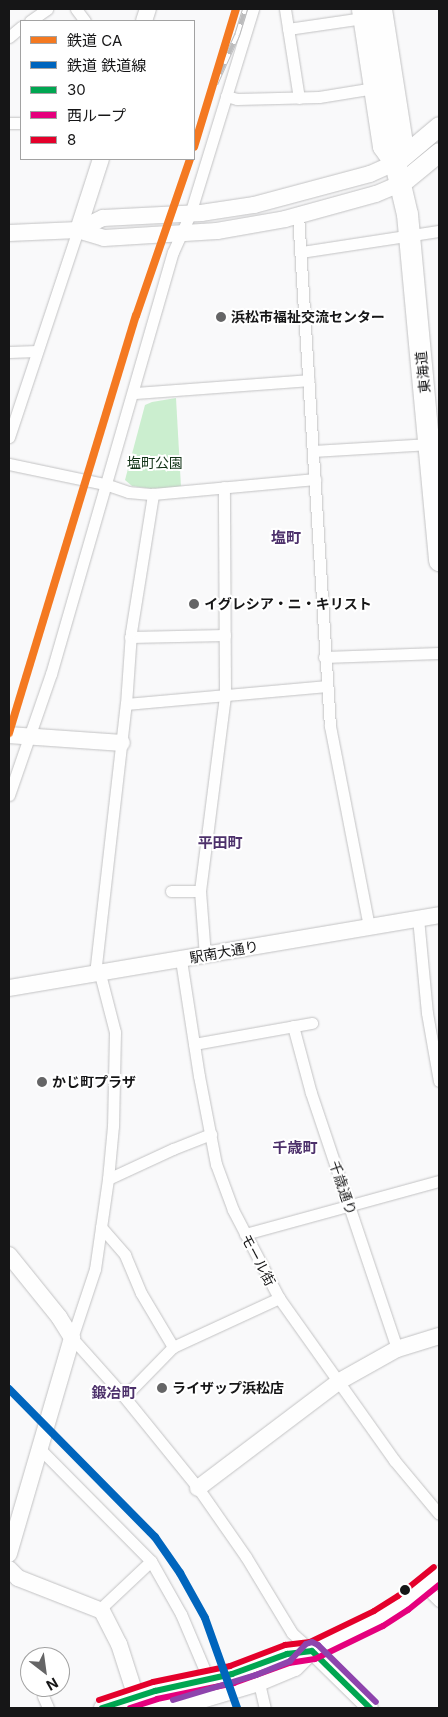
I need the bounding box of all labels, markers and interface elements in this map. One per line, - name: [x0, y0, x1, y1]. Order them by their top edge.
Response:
- legend: [20, 20, 195, 160]
- text: 鉄道 CA: [67, 31, 122, 50]
- text: 鉄道 鉄道線: [67, 56, 146, 75]
- text: 30: [67, 80, 86, 99]
- text: 西ループ: [67, 106, 126, 125]
- text: 8: [67, 130, 76, 149]
- place label: 浜松市福祉交流センター: [231, 309, 385, 325]
- marker: 浜松市福祉交流センター: [215, 311, 227, 323]
- street label: 東海道: [412, 350, 434, 394]
- park label: 塩町公園: [127, 455, 183, 471]
- district label: 塩町: [271, 529, 301, 547]
- place label: イグレシア・ニ・キリスト: [204, 596, 372, 612]
- marker: イグレシア・ニ・キリスト: [188, 598, 200, 610]
- district label: 平田町: [198, 834, 242, 852]
- street label: 駅南大通り: [188, 938, 260, 966]
- place label: かじ町プラザ: [52, 1074, 136, 1090]
- marker: かじ町プラザ: [36, 1076, 48, 1088]
- district label: 千歳町: [273, 1139, 317, 1157]
- street label: 千歳通り: [326, 1159, 360, 1217]
- street label: モール街: [237, 1231, 279, 1289]
- place label: ライザップ浜松店: [172, 1380, 284, 1396]
- marker: ライザップ浜松店: [156, 1382, 168, 1394]
- district label: 鍛冶町: [92, 1384, 136, 1402]
- unlabelled marker: [400, 1585, 410, 1595]
- north arrow: [20, 1647, 70, 1697]
- text: N: [43, 1675, 61, 1695]

